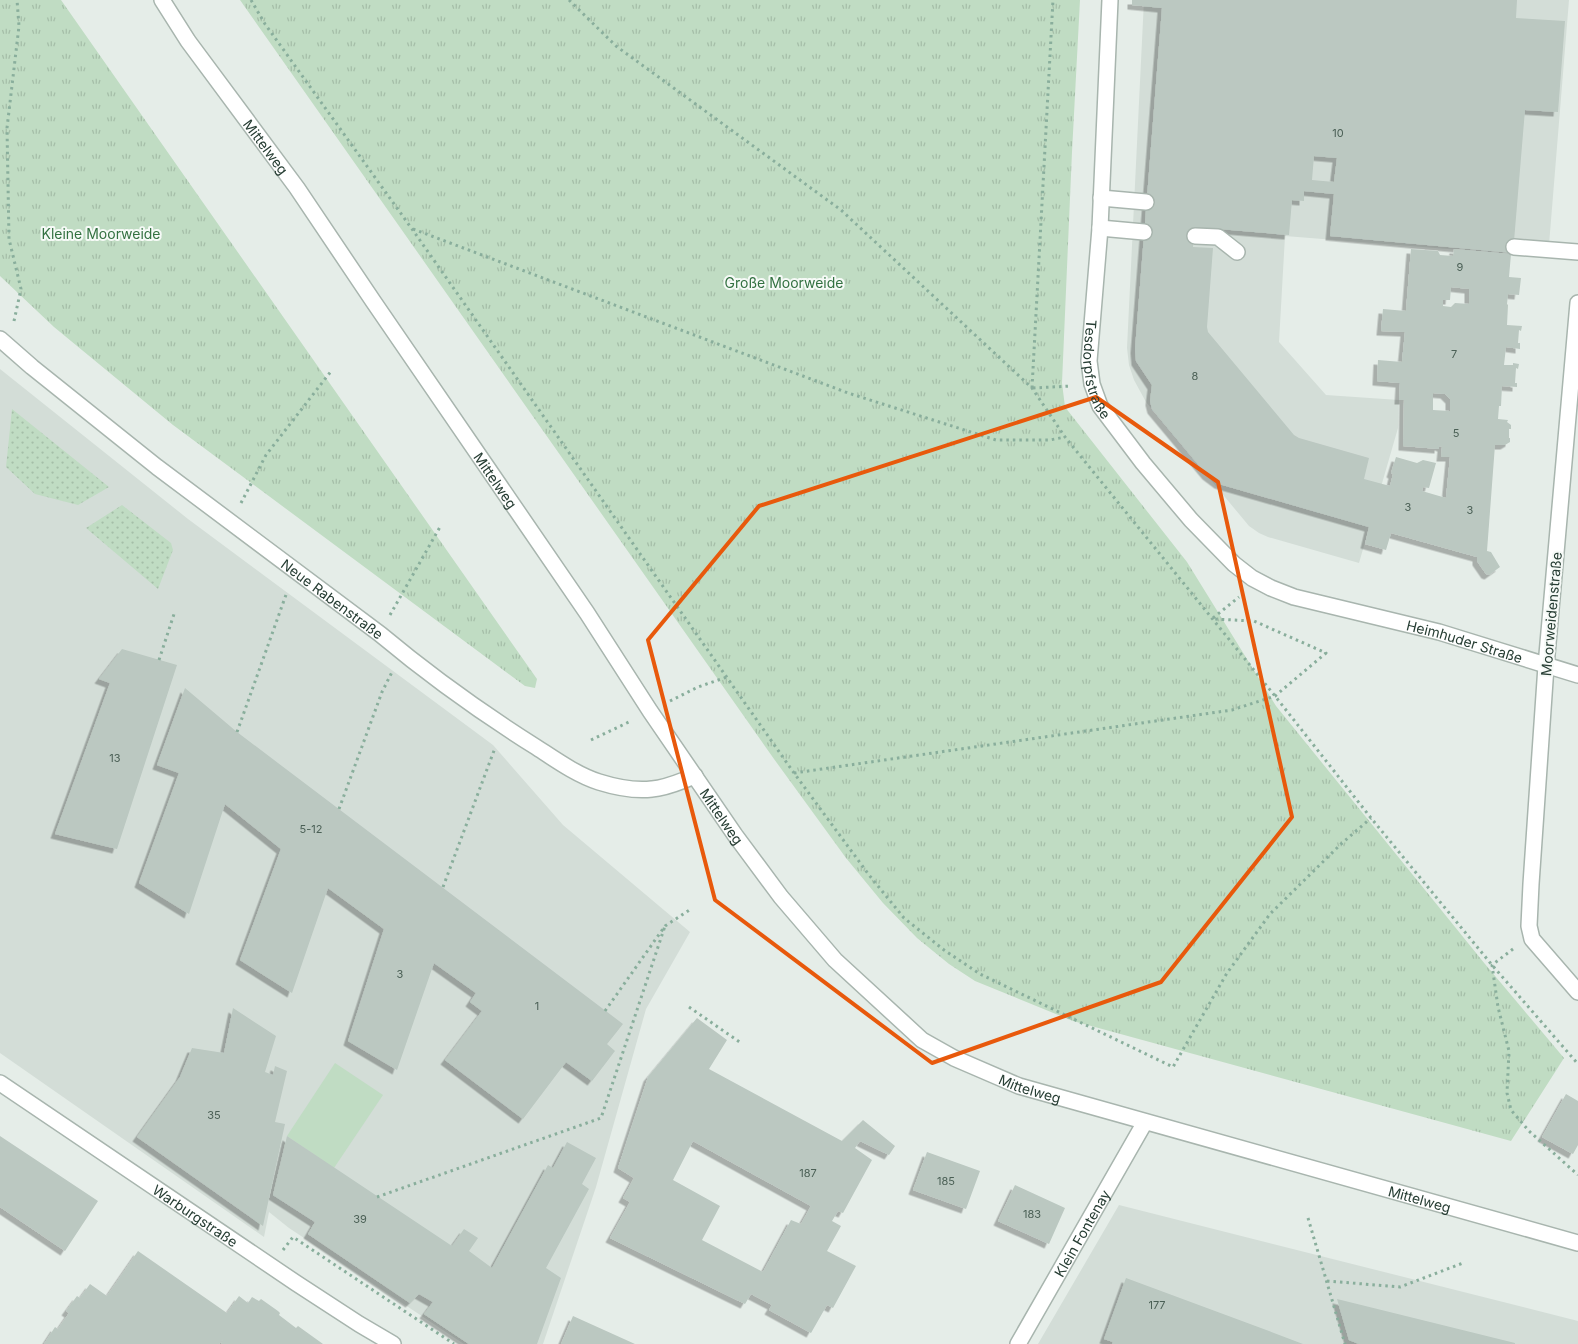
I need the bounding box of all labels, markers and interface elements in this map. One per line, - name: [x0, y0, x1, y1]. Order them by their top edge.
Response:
- street label: Mittelweg: [240, 116, 292, 177]
- house number: 10: [1332, 126, 1344, 140]
- park label: Kleine Moorweide: [41, 225, 161, 242]
- house number: 9: [1457, 260, 1464, 274]
- park label: Große Moorweide: [725, 274, 843, 291]
- street label: Tesdorpfstraße: [1080, 319, 1115, 422]
- house number: 7: [1451, 347, 1457, 361]
- house number: 8: [1192, 369, 1199, 383]
- house number: 5: [1453, 426, 1460, 440]
- street label: Mittelweg: [471, 449, 521, 511]
- house number: 3: [1405, 500, 1412, 514]
- house number: 3: [1467, 503, 1474, 517]
- street label: Moorweidenstraße: [1537, 551, 1565, 677]
- street label: Neue Rabenstraße: [278, 555, 387, 642]
- street label: Heimhuder Straße: [1405, 616, 1525, 666]
- house number: 13: [109, 751, 121, 765]
- street label: Mittelweg: [697, 785, 747, 847]
- house number: 5-12: [300, 822, 322, 836]
- house number: 3: [397, 967, 404, 981]
- house number: 1: [535, 999, 539, 1013]
- street label: Mittelweg: [996, 1070, 1063, 1106]
- house number: 35: [207, 1108, 221, 1122]
- house number: 187: [799, 1166, 817, 1180]
- house number: 185: [937, 1174, 955, 1188]
- street label: Warburgstraße: [150, 1180, 241, 1250]
- street label: Mittelweg: [1386, 1182, 1453, 1215]
- street label: Klein Fontenay: [1050, 1186, 1113, 1279]
- house number: 183: [1023, 1207, 1041, 1221]
- house number: 39: [353, 1212, 367, 1226]
- house number: 177: [1148, 1298, 1166, 1312]

